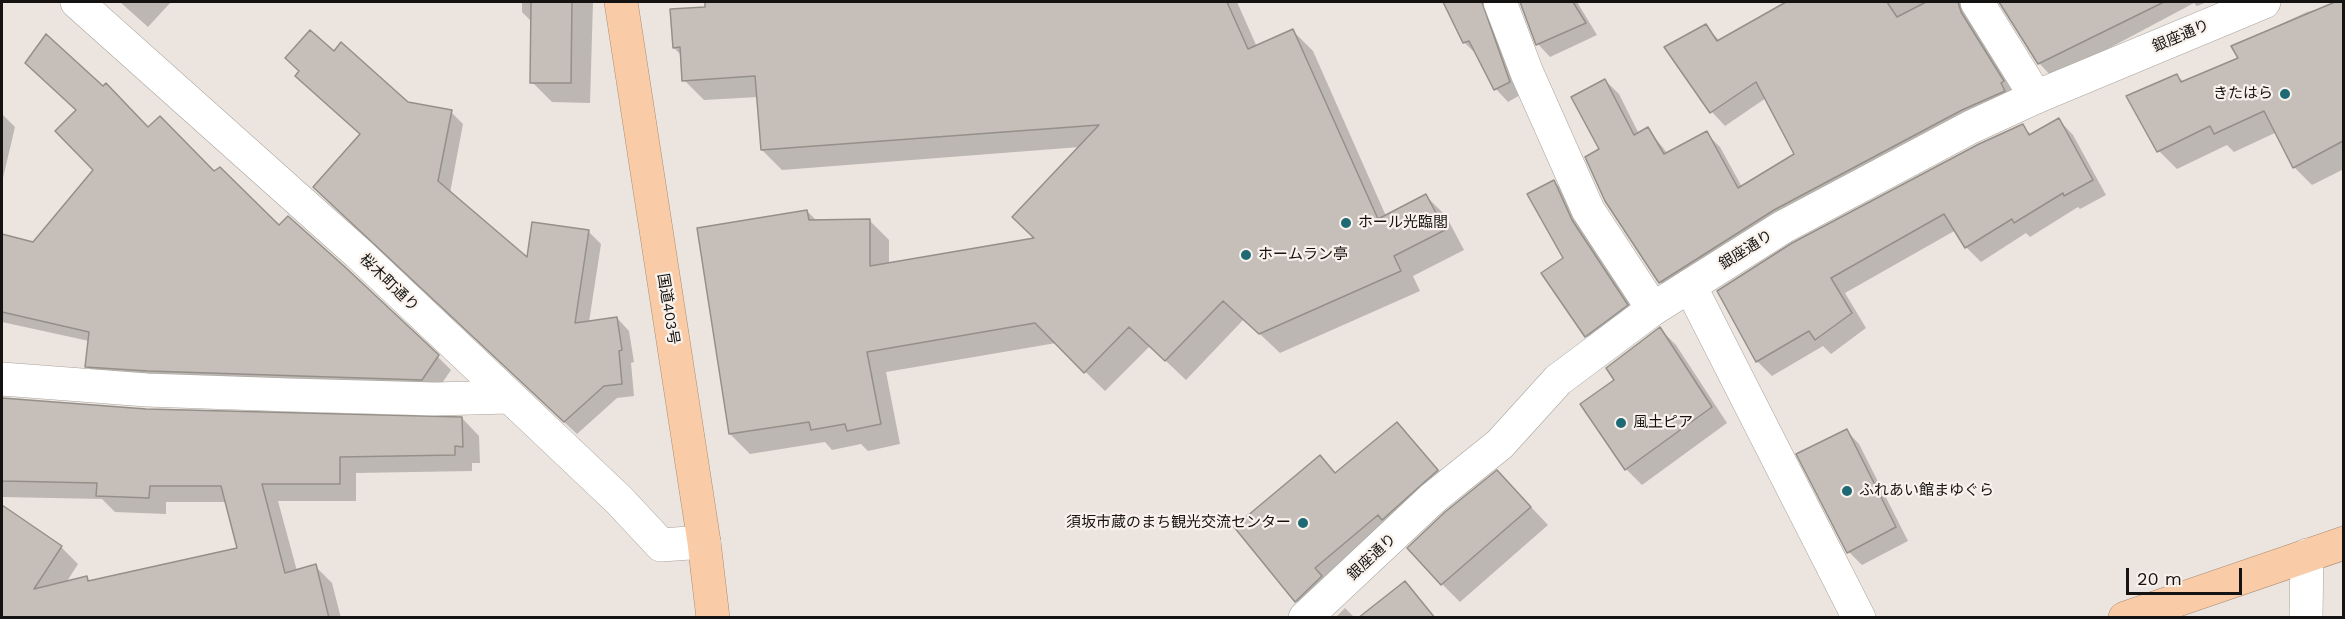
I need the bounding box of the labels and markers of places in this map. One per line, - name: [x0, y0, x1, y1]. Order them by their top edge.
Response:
- place label: きたはら: [2213, 85, 2273, 103]
- marker: きたはら: [2278, 87, 2292, 101]
- place label: ホール光臨閣: [1358, 214, 1448, 232]
- marker: ホール光臨閣: [1339, 216, 1353, 230]
- place label: ホームラン亭: [1258, 246, 1348, 264]
- marker: ホームラン亭: [1239, 248, 1253, 262]
- place label: 風土ピア: [1633, 414, 1693, 432]
- marker: 風土ピア: [1614, 416, 1628, 430]
- place label: ふれあい館まゆぐら: [1859, 482, 1994, 500]
- marker: ふれあい館まゆぐら: [1840, 484, 1854, 498]
- place label: 須坂市蔵のまち観光交流センター: [1066, 514, 1291, 532]
- marker: 須坂市蔵のまち観光交流センター: [1296, 516, 1310, 530]

